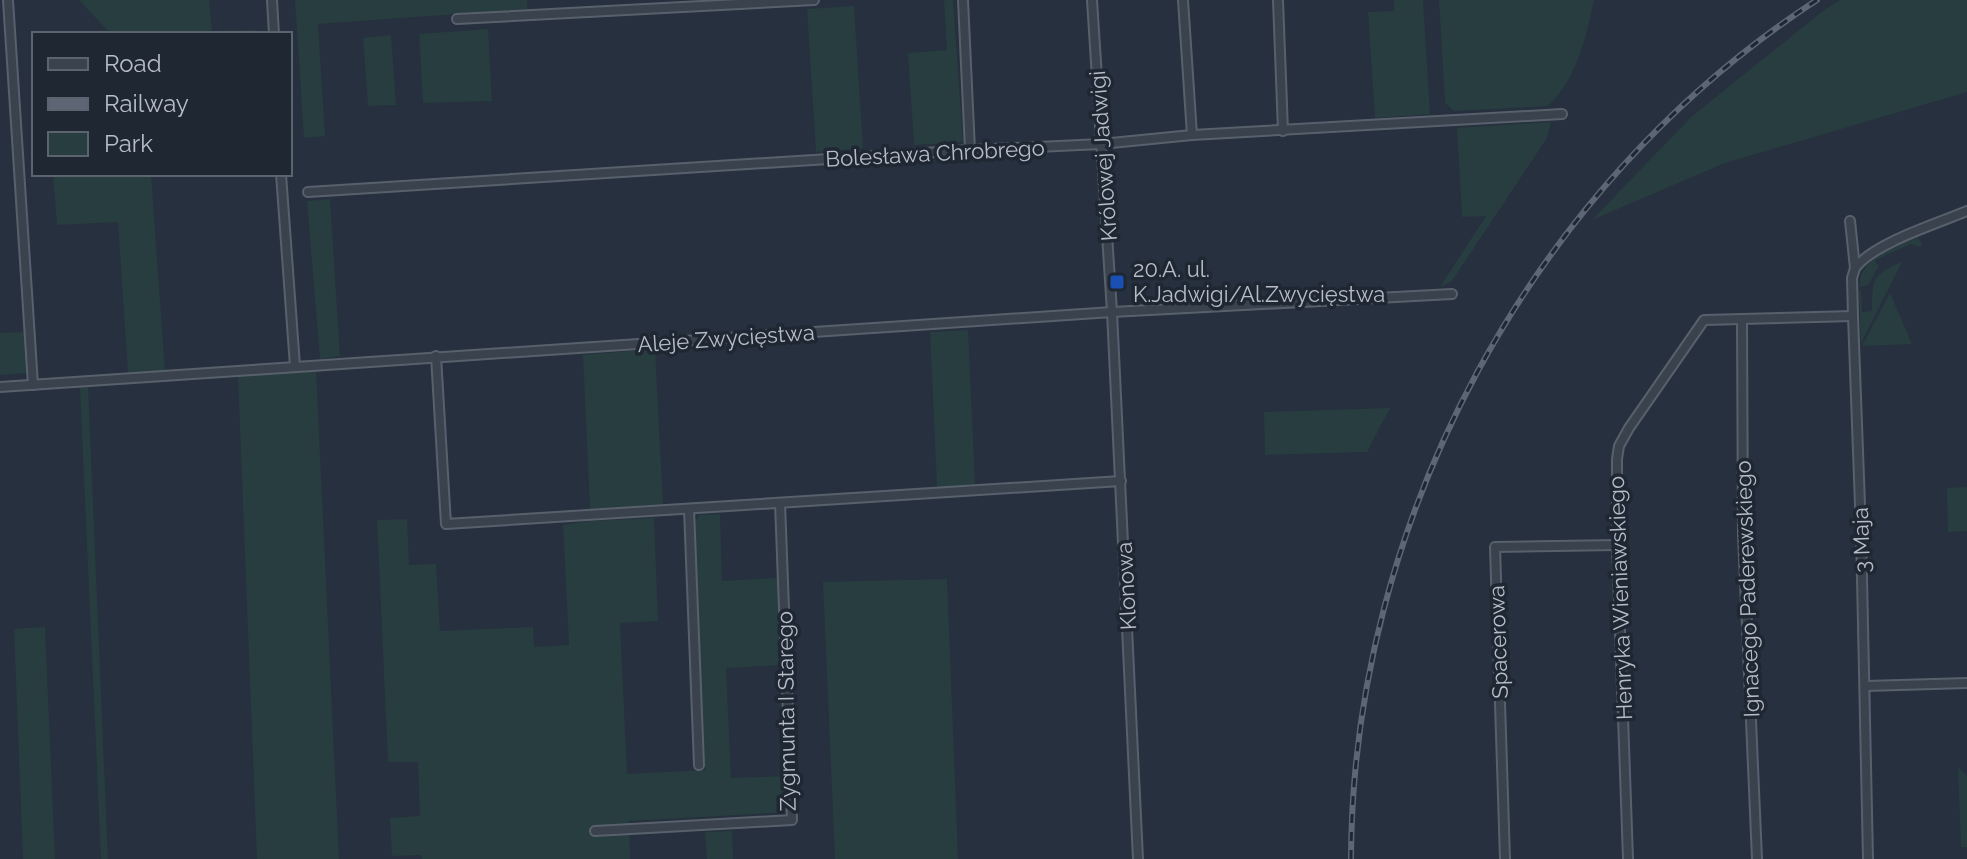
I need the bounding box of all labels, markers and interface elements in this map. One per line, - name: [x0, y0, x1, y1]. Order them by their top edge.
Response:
- legend: [32, 32, 292, 176]
- text: Road: [104, 49, 162, 78]
- street label: Królowej Jadwigi: [1084, 70, 1122, 242]
- text: Railway: [104, 89, 189, 118]
- text: Park: [104, 129, 153, 158]
- street label: Bolesława Chrobrego: [825, 134, 1045, 172]
- place label: 20.A. ul. K.Jadwigi/Al.Zwycięstwa: [1133, 256, 1385, 307]
- marker: 20.A. ul. K.Jadwigi/Al.Zwycięstwa: [1108, 273, 1126, 291]
- street label: Aleje Zwycięstwa: [637, 319, 815, 357]
- street label: Ignacego Paderewskiego: [1730, 460, 1764, 718]
- street label: Henryka Wieniawskiego: [1603, 476, 1637, 720]
- street label: 3 Maja: [1847, 507, 1875, 573]
- street label: Klonowa: [1111, 541, 1141, 631]
- street label: Spacerowa: [1483, 585, 1513, 699]
- street label: Zygmunta I Starego: [771, 611, 801, 811]

